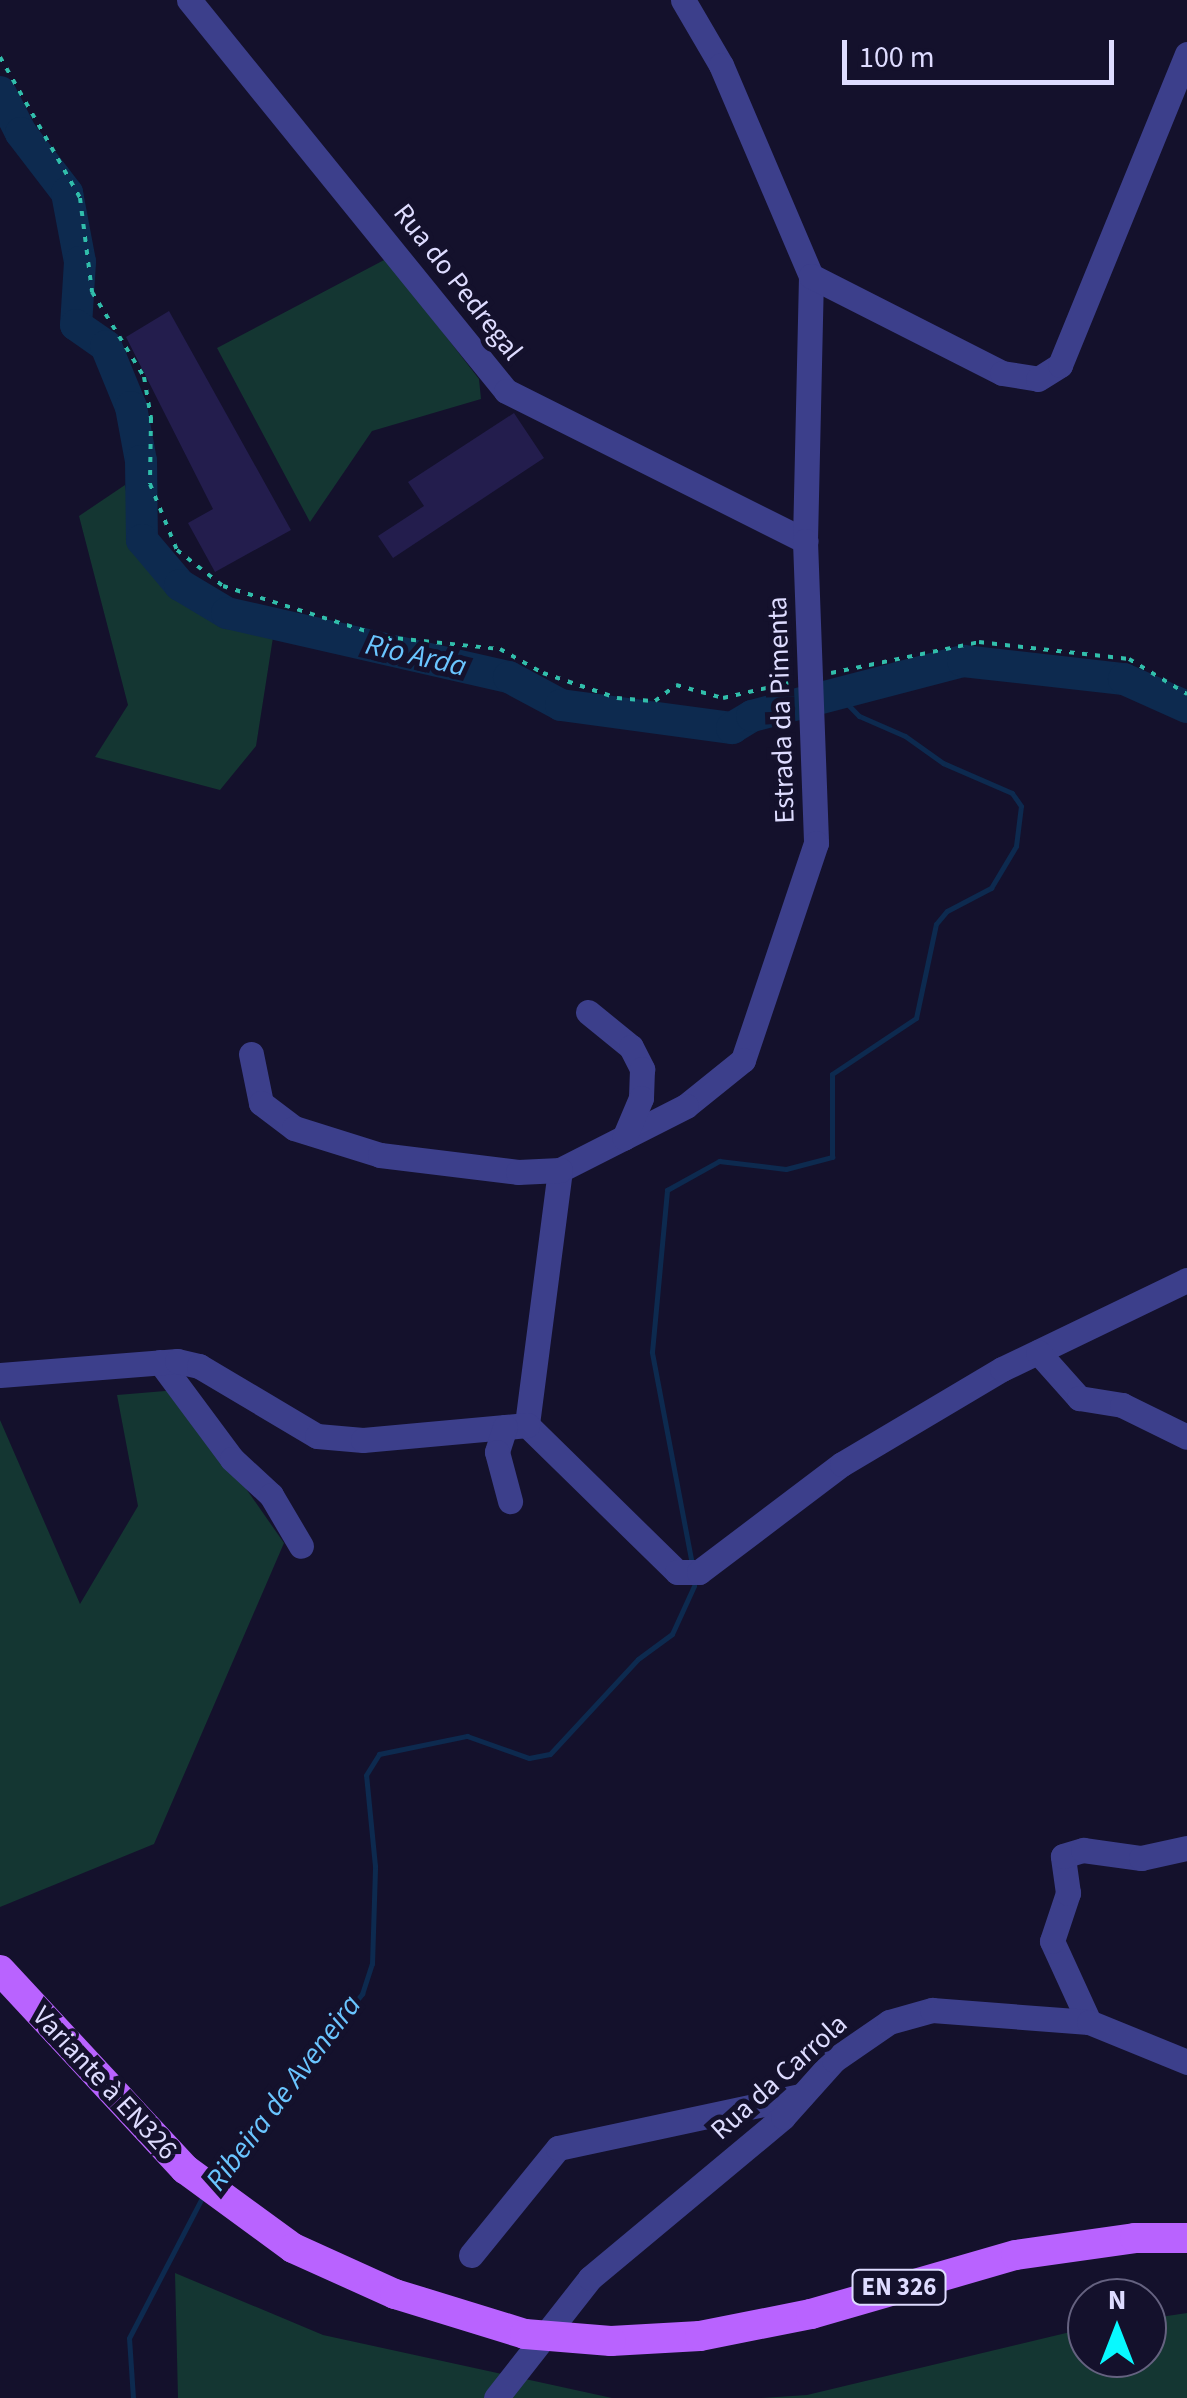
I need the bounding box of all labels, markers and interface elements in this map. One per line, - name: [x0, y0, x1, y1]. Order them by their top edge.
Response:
- scale bar: [847, 20, 1120, 82]
- text: 100 m: [859, 36, 935, 79]
- street label: Rua do Pedregal: [386, 197, 530, 367]
- street label: Estrada da Pimenta: [760, 596, 802, 824]
- water label: Rio Arda: [362, 627, 470, 685]
- water label: Ribeira de Aveneira: [199, 1988, 369, 2198]
- street label: Variante à EN326: [26, 2000, 184, 2166]
- street label: Rua da Carrola: [704, 2007, 854, 2147]
- road number: EN 326: [852, 2267, 946, 2307]
- north arrow: [1067, 2278, 1167, 2378]
- text: N: [1108, 2280, 1126, 2320]

